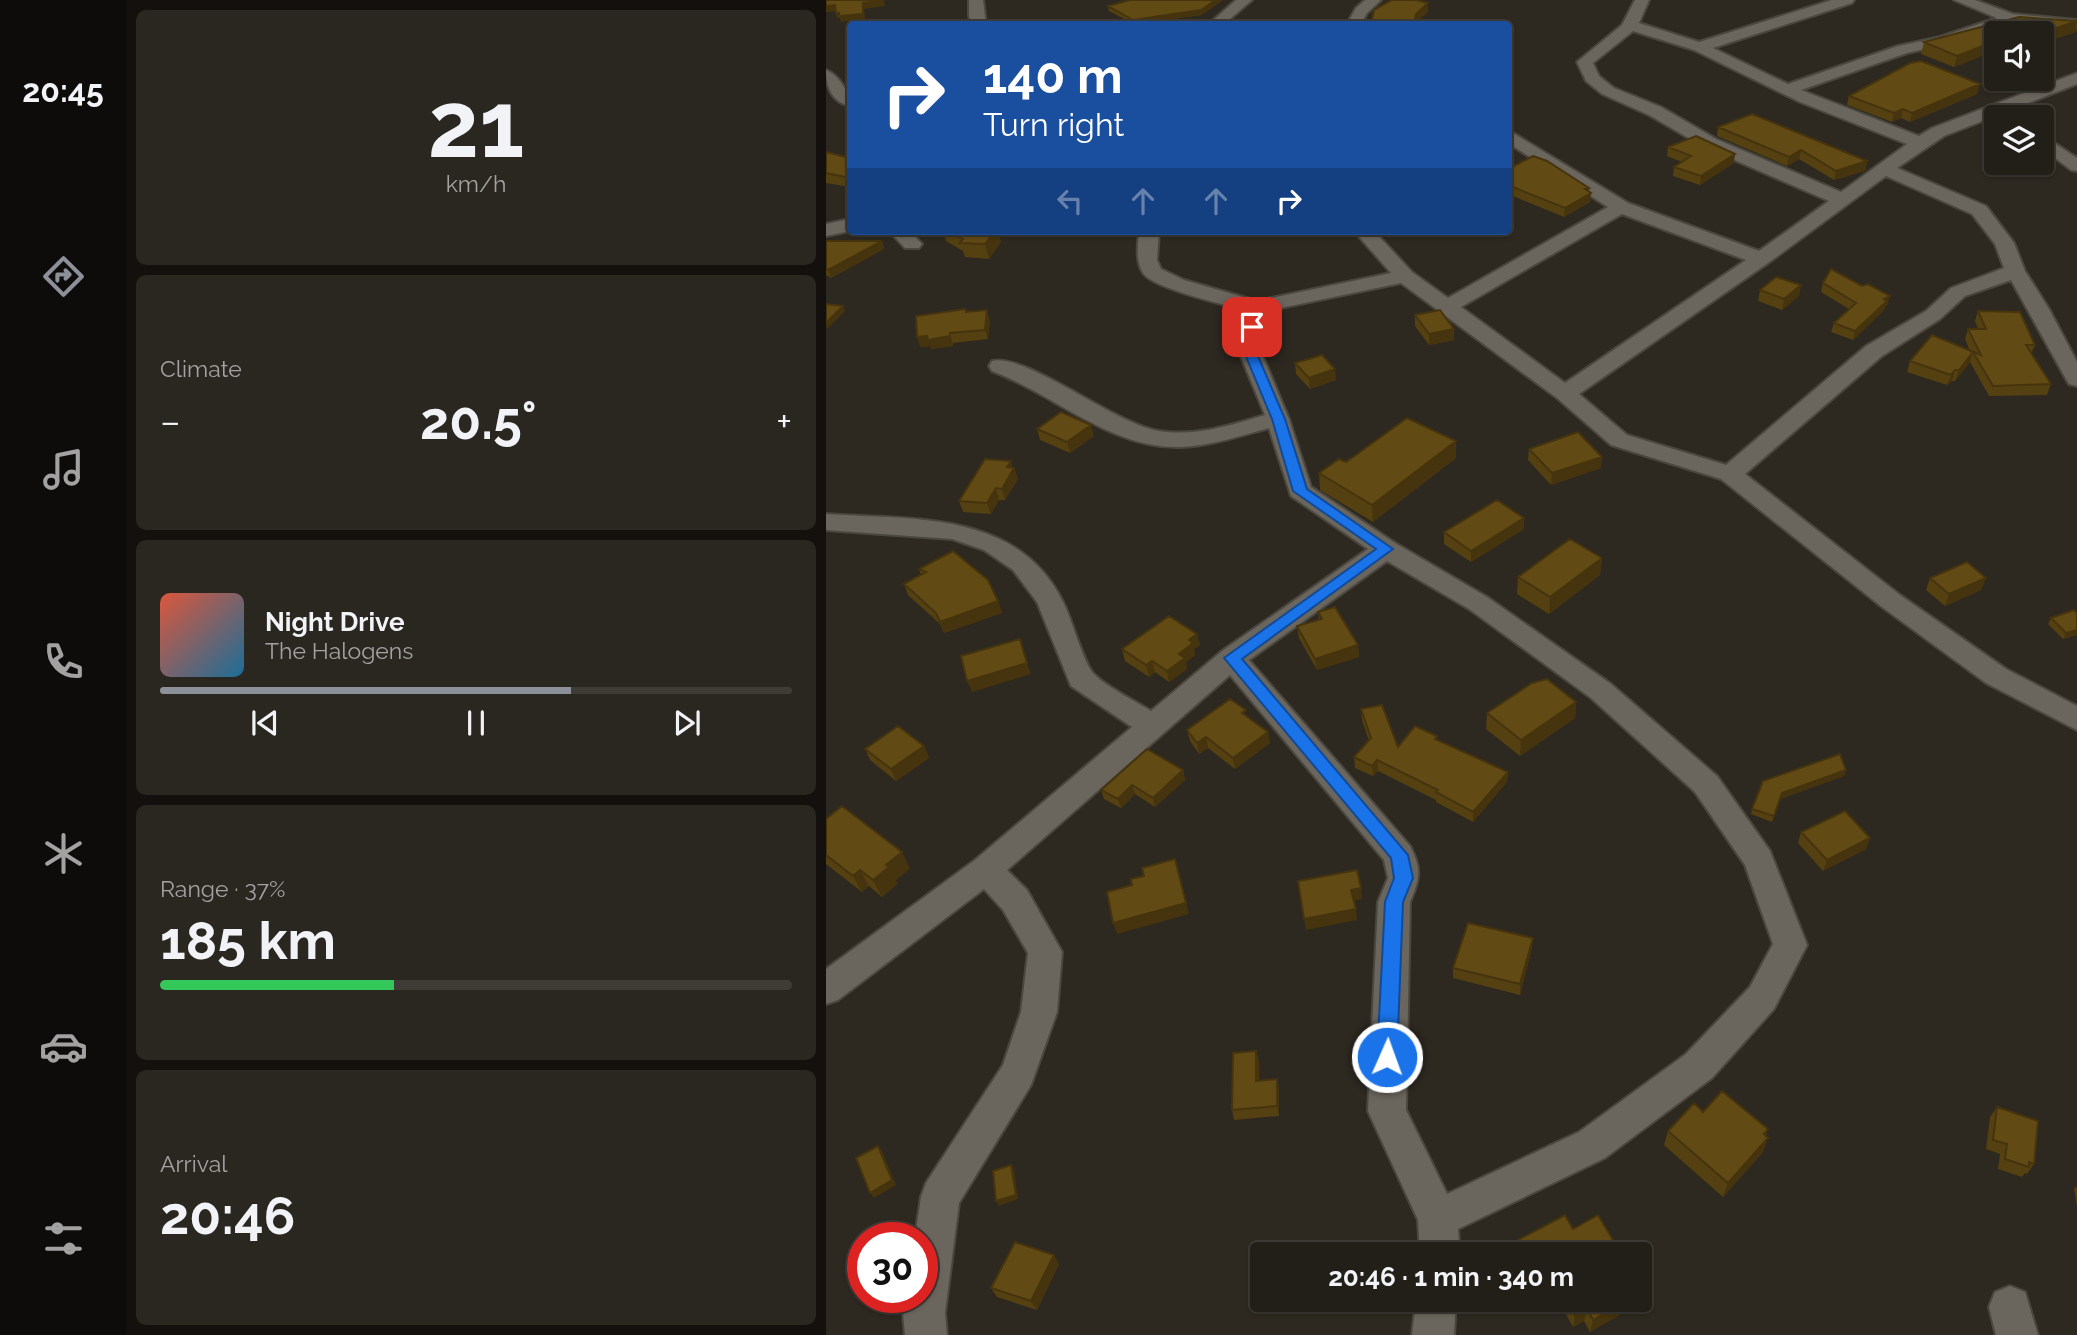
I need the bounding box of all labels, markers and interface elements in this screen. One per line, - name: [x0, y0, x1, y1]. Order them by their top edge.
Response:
- map controls: [1984, 21, 2054, 175]
- button: sound: [1984, 21, 2054, 91]
- text: 140 m: [983, 47, 1123, 104]
- icon: right: [868, 49, 959, 140]
- text: 21: [428, 71, 524, 178]
- text: 20:45: [22, 72, 104, 109]
- button: layers: [1984, 105, 2054, 175]
- text: Turn right: [983, 106, 1124, 143]
- text: km/h: [446, 170, 506, 197]
- icon: left: [1051, 182, 1089, 220]
- icon: ahead: [1124, 182, 1162, 220]
- icon: ahead: [1197, 182, 1235, 220]
- icon: right: [1270, 182, 1308, 220]
- icon: directions: [39, 252, 88, 301]
- pin: [1222, 297, 1282, 357]
- icon: arrive: [1233, 308, 1271, 346]
- text: Climate: [160, 355, 242, 382]
- text: 20.5°: [420, 390, 537, 451]
- text: −: [160, 399, 180, 444]
- text: +: [776, 399, 792, 444]
- icon: music: [39, 445, 88, 494]
- text: Night Drive: [265, 607, 404, 637]
- icon: phone: [39, 637, 88, 686]
- text: The Halogens: [265, 637, 413, 664]
- icon: previous: [246, 704, 284, 742]
- icon: pause: [457, 704, 495, 742]
- icon: next: [668, 704, 706, 742]
- icon: climate: [39, 829, 88, 878]
- text: Range · 37%: [160, 875, 285, 902]
- text: 185 km: [160, 910, 336, 971]
- position arrow: [1350, 1020, 1424, 1094]
- icon: car: [39, 1022, 88, 1071]
- text: Arrival: [160, 1150, 227, 1177]
- text: 20:46: [160, 1185, 295, 1246]
- icon: filters: [39, 1214, 88, 1263]
- speed limit sign: 30: [847, 1222, 938, 1313]
- text: 20:46 · 1 min · 340 m: [1328, 1262, 1574, 1292]

